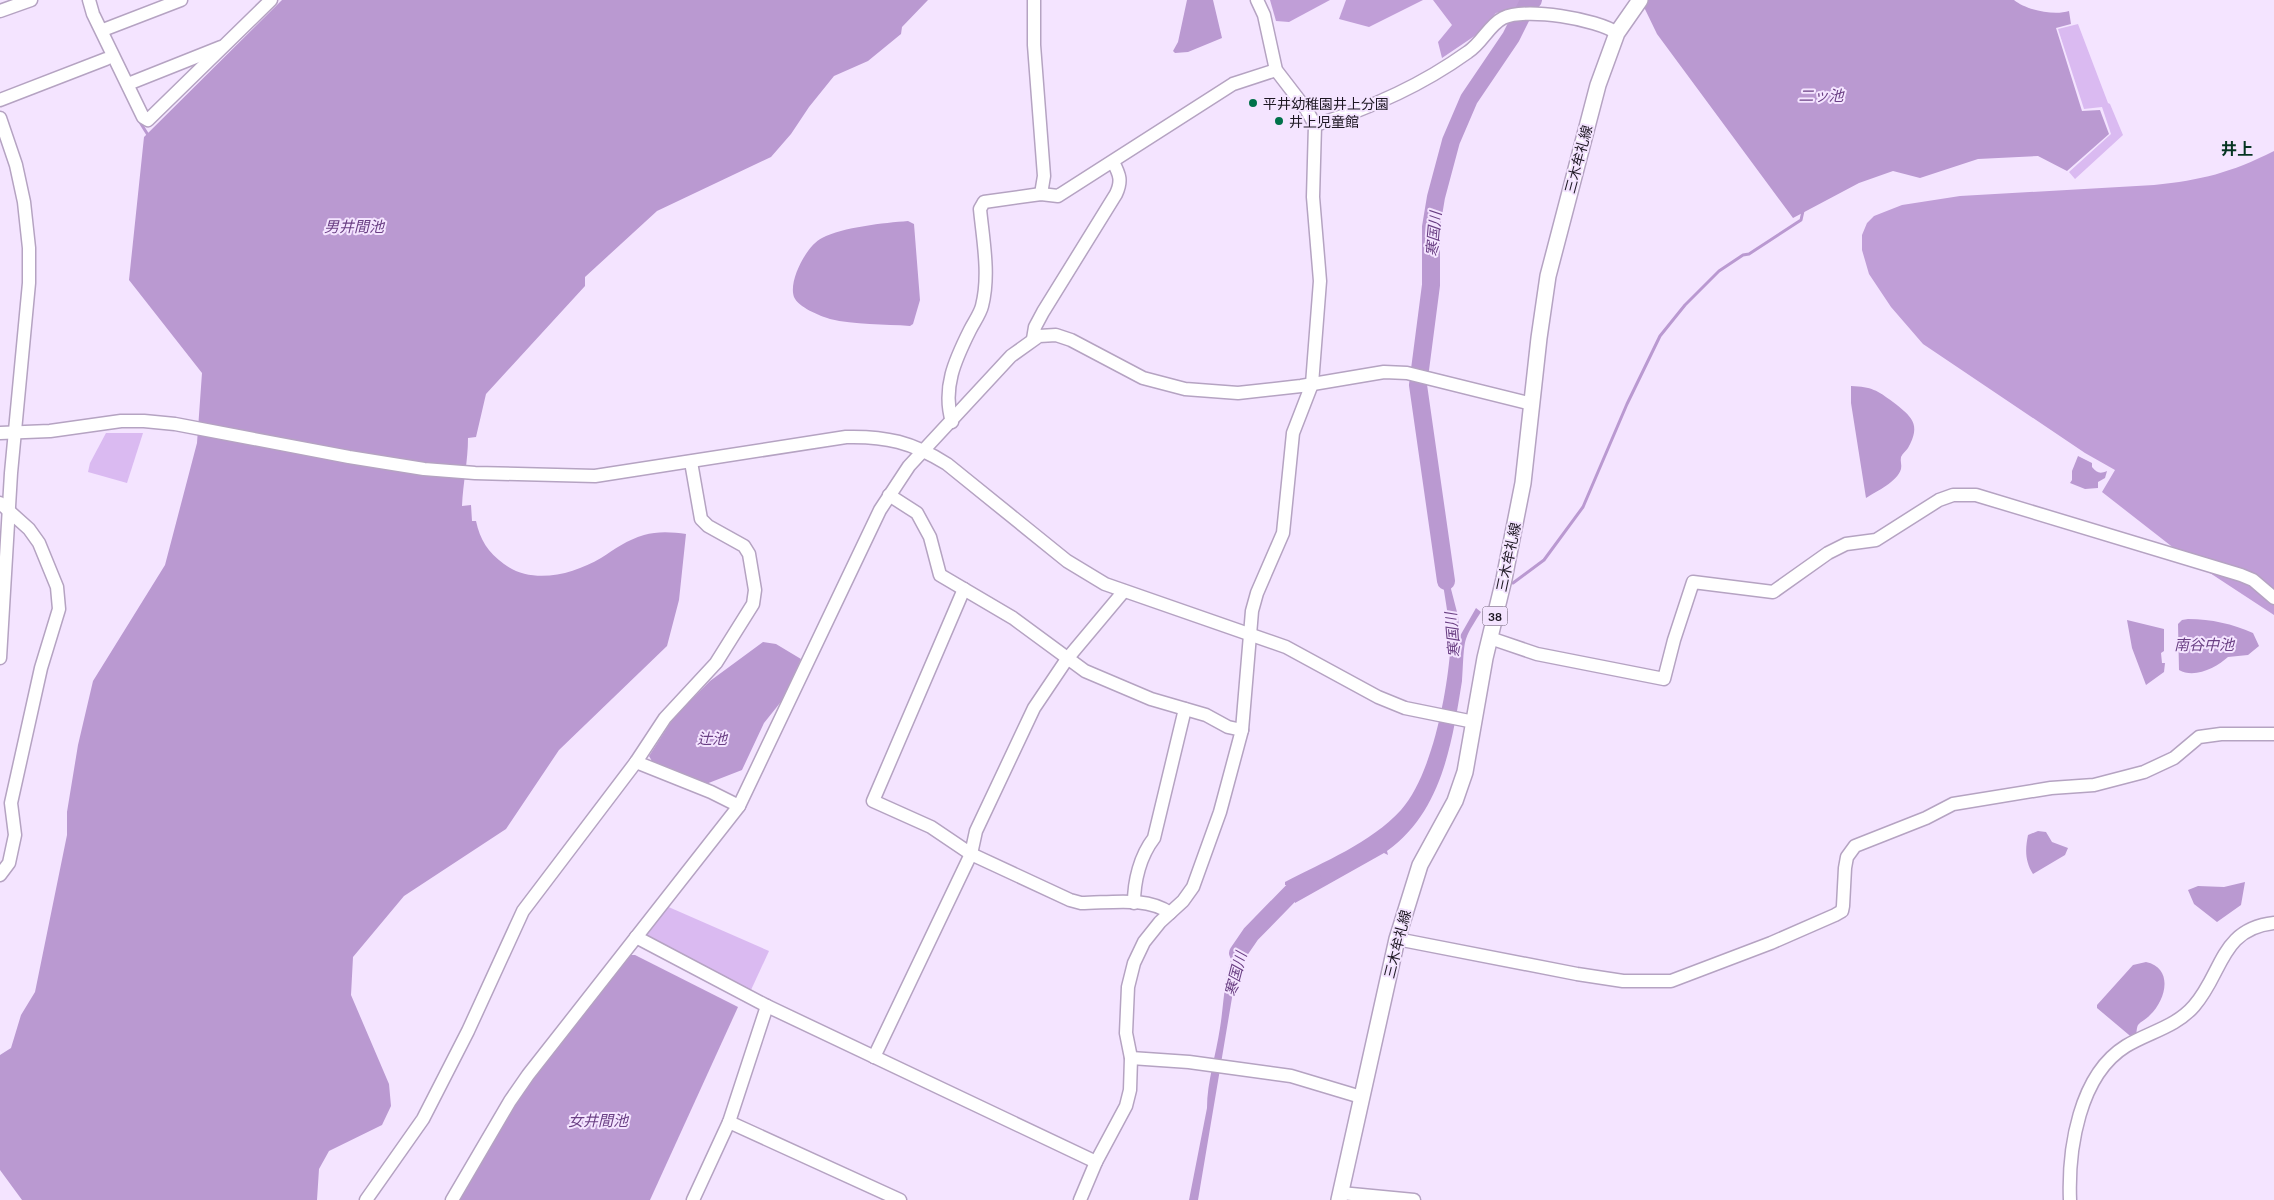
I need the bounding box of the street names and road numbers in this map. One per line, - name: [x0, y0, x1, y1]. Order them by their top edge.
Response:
- street label: 三木牟礼線: [1561, 123, 1595, 195]
- street label: 三木牟礼線: [1492, 521, 1524, 593]
- road number: 38: [1482, 606, 1508, 626]
- street label: 三木牟礼線: [1380, 908, 1414, 980]

